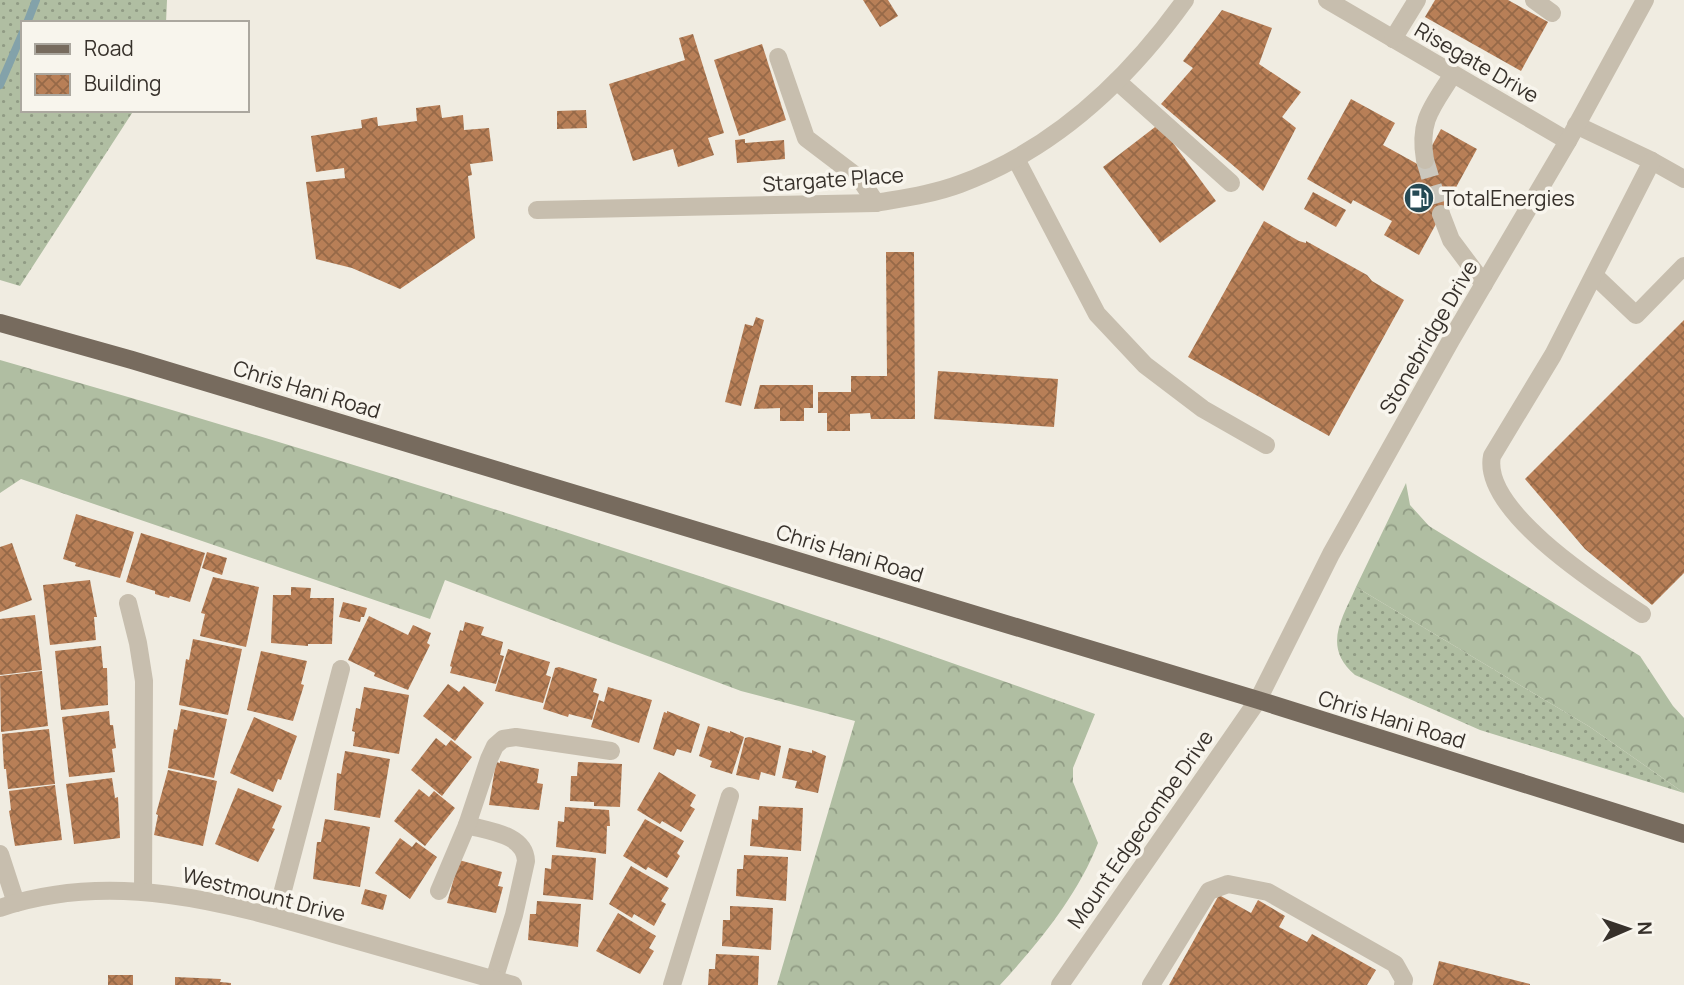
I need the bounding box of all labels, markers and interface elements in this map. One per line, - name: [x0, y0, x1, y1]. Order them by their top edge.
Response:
- street label: Risegate Drive: [1410, 15, 1544, 109]
- legend: [21, 21, 248, 112]
- text: Road: [84, 34, 134, 62]
- text: Building: [84, 69, 161, 97]
- street label: Stargate Place: [761, 160, 905, 198]
- fuel station icon: TotalEnergies: [1402, 181, 1436, 215]
- place label: TotalEnergies: [1442, 184, 1575, 212]
- street label: Stonebridge Drive: [1373, 255, 1483, 419]
- street label: Chris Hani Road: [230, 353, 384, 425]
- street label: Chris Hani Road: [773, 517, 927, 589]
- street label: Chris Hani Road: [1315, 683, 1469, 755]
- street label: Mount Edgecombe Drive: [1061, 724, 1219, 934]
- street label: Westmount Drive: [180, 860, 348, 928]
- north arrow: [1593, 894, 1663, 964]
- text: N: [1632, 921, 1658, 936]

